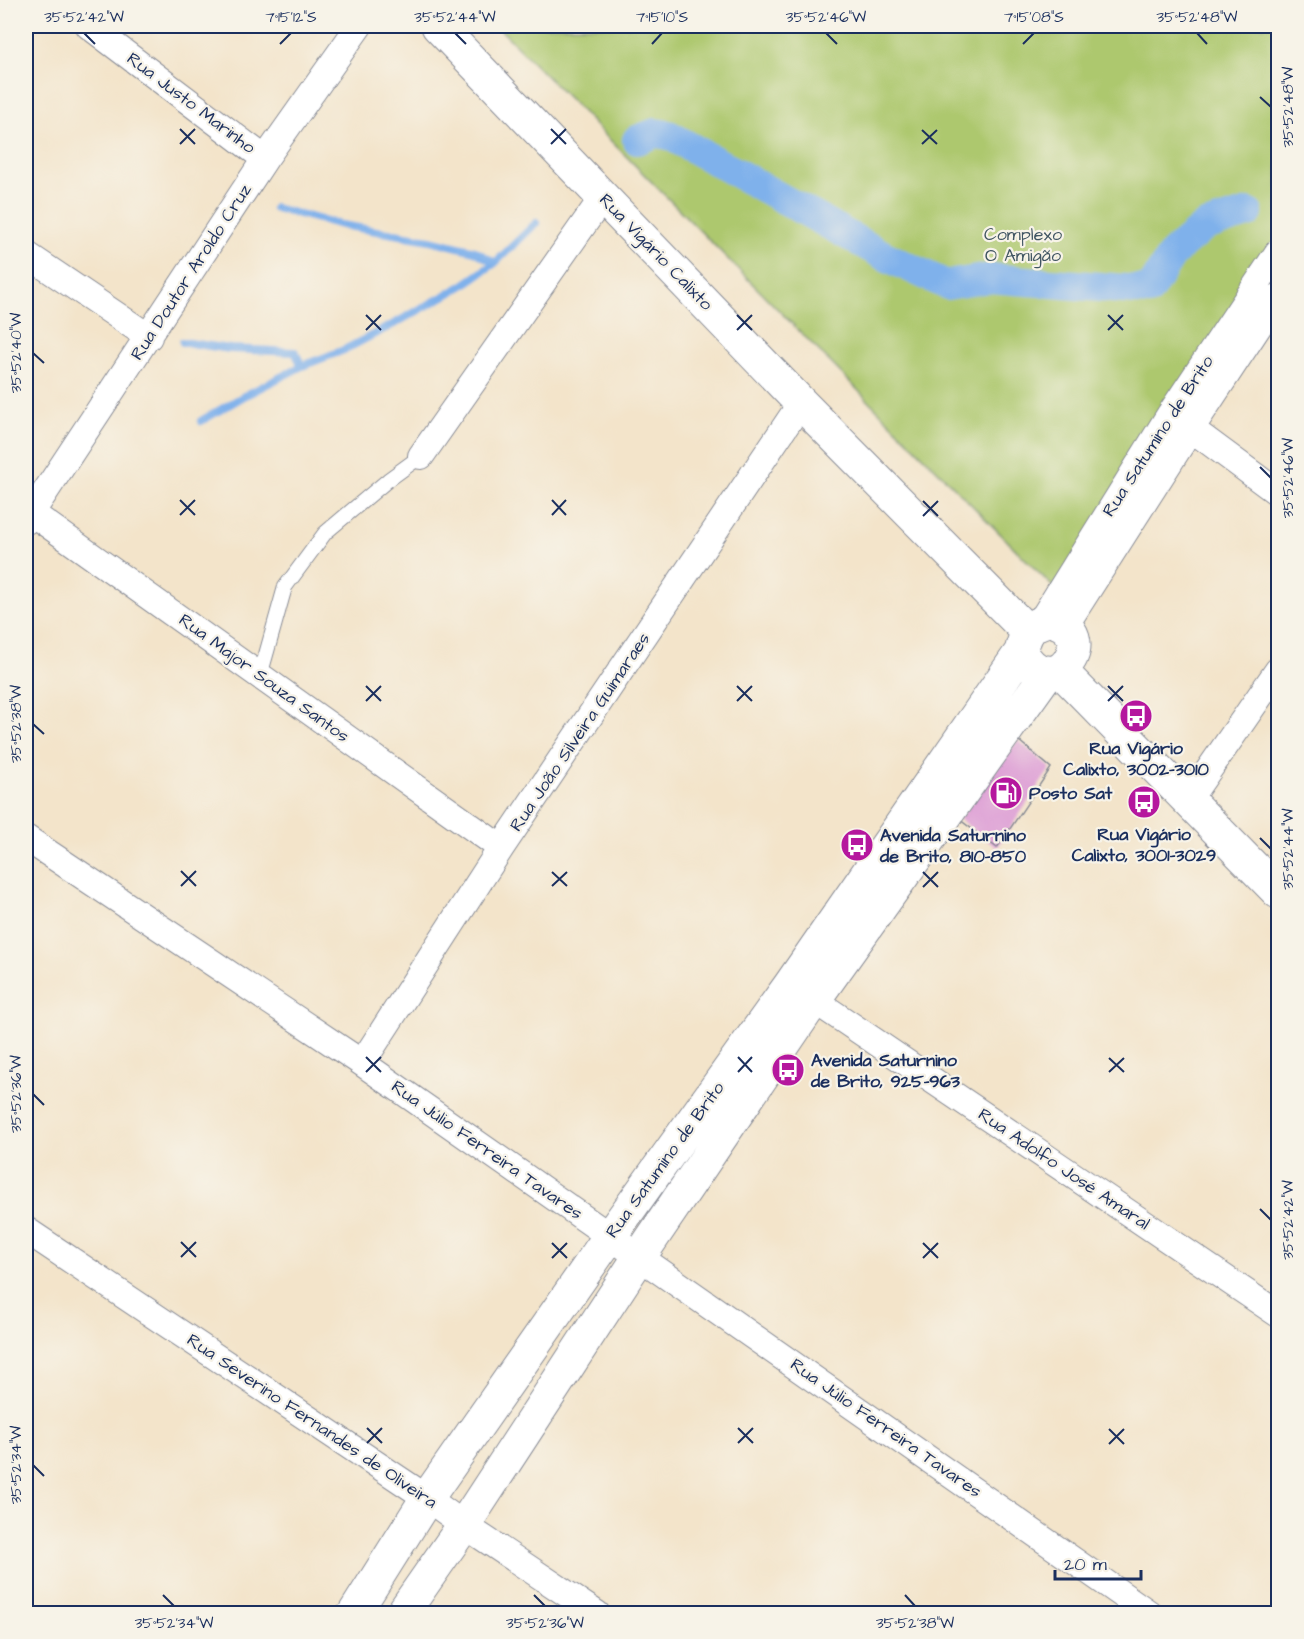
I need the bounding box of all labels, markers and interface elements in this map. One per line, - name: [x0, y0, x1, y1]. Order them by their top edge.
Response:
- text: 35°52'42"W: [44, 7, 124, 28]
- text: 7°15'12"S: [265, 7, 317, 28]
- text: 35°52'44"W: [414, 7, 496, 28]
- text: 7°15'10"S: [636, 7, 688, 28]
- text: 35°52'46"W: [786, 7, 866, 28]
- text: 7°15'08"S: [1004, 7, 1064, 28]
- text: 35°52'48"W: [1157, 7, 1237, 28]
- street label: Rua Justo Marinho: [121, 46, 261, 160]
- text: 35°52'48"W: [1278, 67, 1299, 147]
- street label: Rua Doutor Aroldo Cruz: [125, 179, 257, 365]
- street label: Rua Vigário Calixto: [593, 188, 719, 317]
- park label: Complexo O Amigão: [984, 222, 1062, 269]
- text: 35°52'40"W: [6, 313, 27, 393]
- street label: Rua Satumino de Brito: [1096, 351, 1220, 521]
- text: 35°52'46"W: [1278, 438, 1299, 518]
- street label: Rua Major Souza Santos: [174, 608, 354, 748]
- street label: Rua João Silveira Guimaraes: [504, 628, 656, 836]
- text: 35°52'38"W: [6, 685, 27, 763]
- bus stop icon: Rua Vigário Calixto, 3002-3010: [1118, 698, 1154, 734]
- place label: Rua Vigário Calixto, 3002-3010: [1063, 736, 1209, 782]
- fuel station icon: Posto Sat: [988, 775, 1024, 811]
- place label: Posto Sat: [1029, 781, 1113, 806]
- bus stop icon: Rua Vigário Calixto, 3001-3029: [1126, 784, 1162, 820]
- text: 35°52'44"W: [1278, 808, 1299, 890]
- place label: Rua Vigário Calixto, 3001-3029: [1072, 822, 1216, 868]
- place label: Avenida Saturnino de Brito, 810-850: [879, 823, 1027, 869]
- bus stop icon: Avenida Saturnino de Brito, 810-850: [839, 827, 875, 863]
- place label: Avenida Saturnino de Brito, 925-963: [810, 1048, 961, 1094]
- bus stop icon: Avenida Saturnino de Brito, 925-963: [770, 1052, 806, 1088]
- text: 35°52'36"W: [6, 1055, 27, 1133]
- street label: Rua Júlio Ferreira Tavares: [386, 1074, 588, 1226]
- street label: Rua Satumino de Brito: [600, 1077, 730, 1243]
- street label: Rua Adolfo José Amaral: [973, 1102, 1155, 1236]
- text: 35°52'42"W: [1278, 1180, 1299, 1260]
- street label: Rua Severino Fernandes de Oliveira: [182, 1328, 442, 1514]
- street label: Rua Júlio Ferreira Tavares: [785, 1352, 987, 1504]
- text: 35°52'34"W: [6, 1426, 27, 1504]
- scale bar: [1055, 1543, 1140, 1581]
- text: 20 m: [1064, 1552, 1107, 1577]
- text: 35°52'34"W: [135, 1613, 213, 1634]
- text: 35°52'36"W: [506, 1613, 584, 1634]
- text: 35°52'38"W: [876, 1613, 954, 1634]

